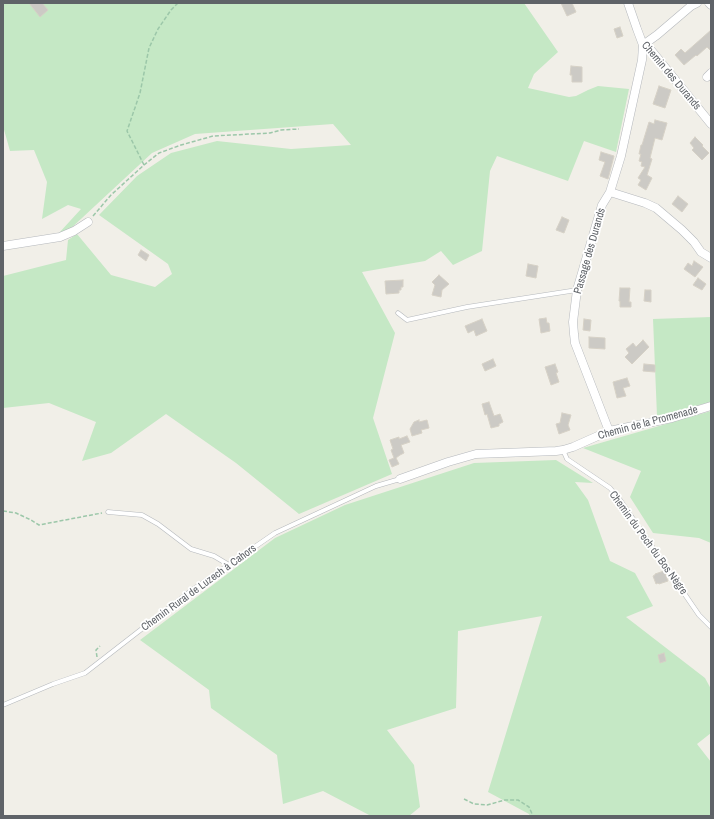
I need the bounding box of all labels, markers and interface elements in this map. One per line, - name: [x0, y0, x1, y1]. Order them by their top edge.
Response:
- street label: Chemin des Durands: [639, 39, 703, 113]
- street label: Passage des Durands: [571, 207, 609, 295]
- street label: Chemin de la Promenade: [597, 403, 699, 443]
- street label: Chemin du Pech du Bos Nègre: [606, 489, 690, 597]
- street label: Chemin Rural de Luzech à Cahors: [139, 542, 259, 634]

